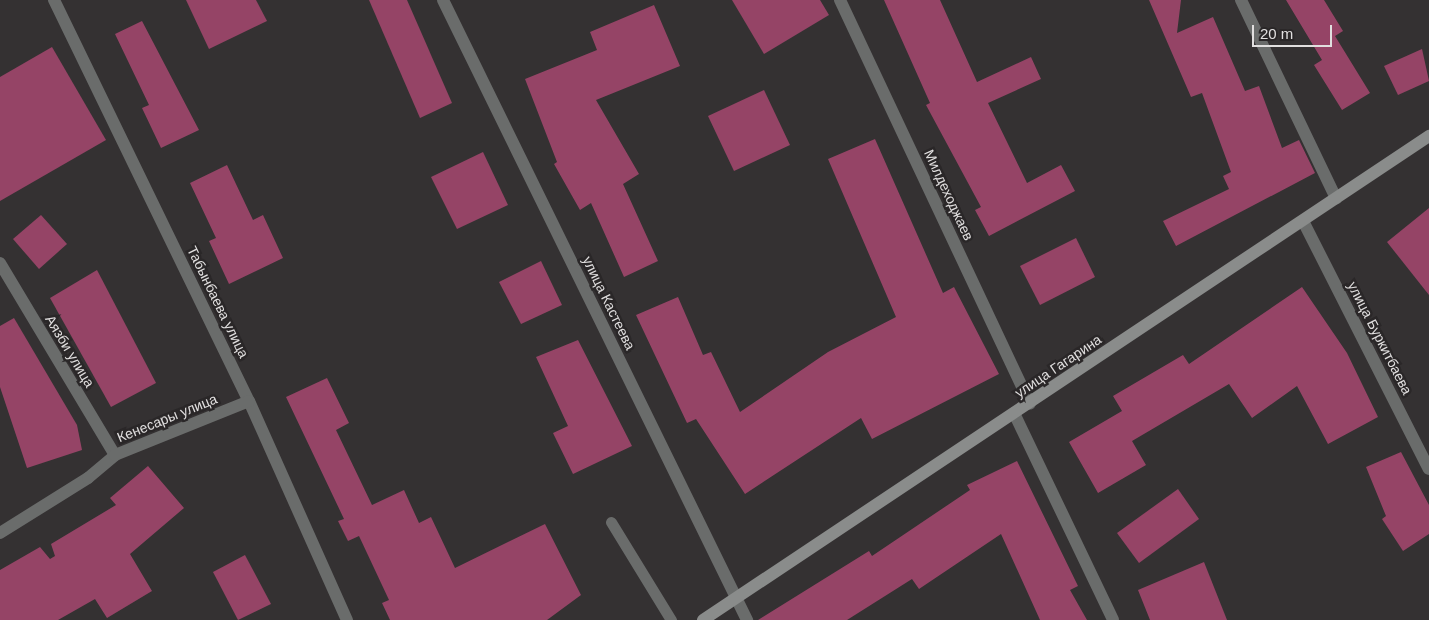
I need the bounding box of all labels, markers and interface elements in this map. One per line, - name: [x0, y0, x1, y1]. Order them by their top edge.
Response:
- scale bar: [1254, 15, 1334, 47]
- text: 20 m: [1260, 25, 1293, 42]
- street label: Милдеходжаев: [921, 147, 977, 243]
- street label: Табынбаева улица: [184, 243, 252, 361]
- street label: улица Кастеева: [579, 253, 639, 353]
- street label: улица Буркитбаева: [1344, 279, 1416, 397]
- street label: Аязби улица: [42, 312, 98, 390]
- street label: улица Гагарина: [1012, 331, 1104, 401]
- street label: Кенесары улица: [114, 390, 220, 446]

